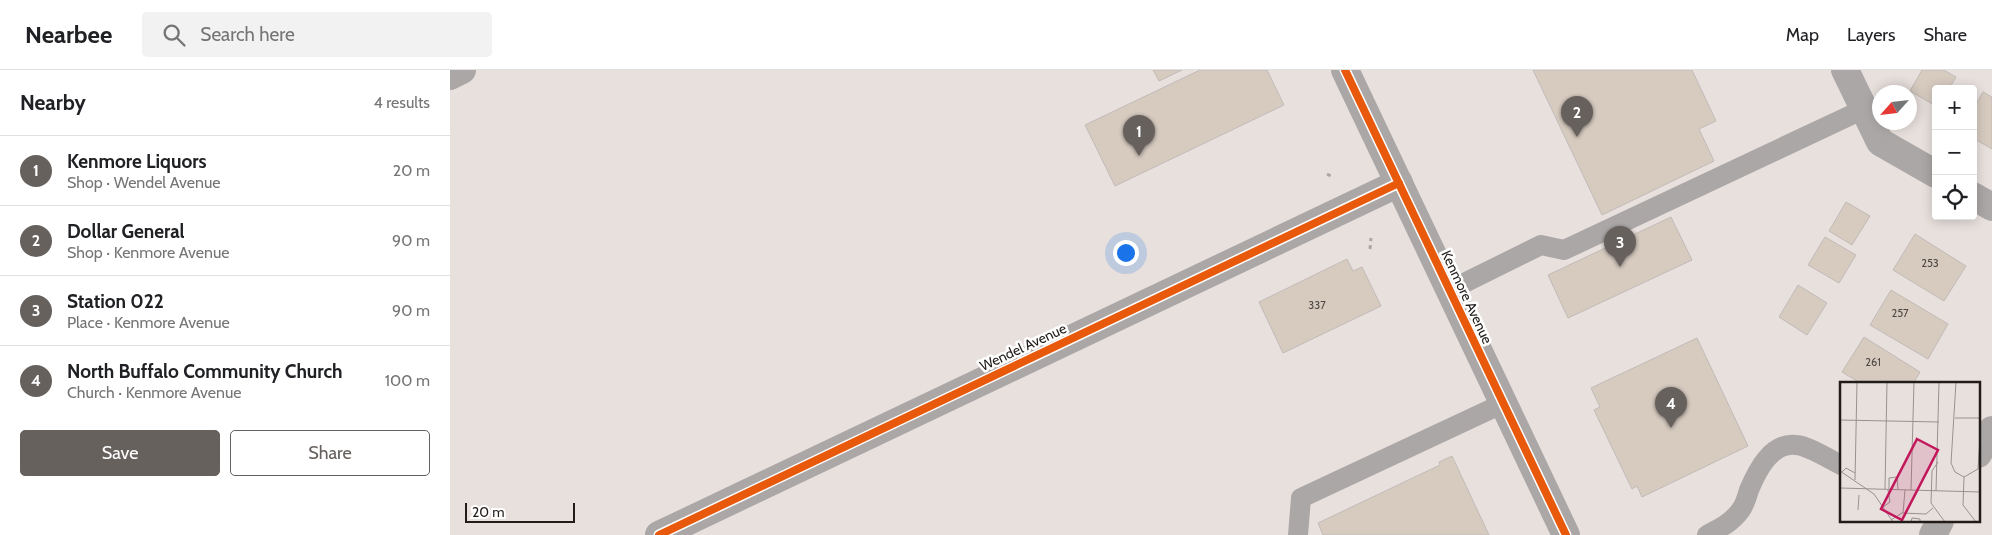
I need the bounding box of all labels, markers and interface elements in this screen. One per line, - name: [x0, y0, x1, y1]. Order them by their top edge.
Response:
- search box: [142, 12, 492, 57]
- text: Nearbee: [25, 20, 112, 49]
- icon: search: [160, 21, 188, 49]
- text: Search here: [200, 23, 295, 46]
- text: Map: [1786, 24, 1819, 46]
- text: Layers: [1847, 24, 1896, 46]
- text: Share: [1924, 24, 1967, 46]
- north arrow: [1872, 85, 1917, 130]
- map controls: [1932, 85, 1977, 220]
- button: +: [1932, 85, 1977, 130]
- text: Nearby: [20, 90, 86, 115]
- text: 4 results: [373, 93, 430, 112]
- pin: 2: [1561, 96, 1593, 137]
- pin: 1: [1123, 115, 1155, 156]
- button: −: [1932, 130, 1977, 175]
- text: Kenmore Liquors: [67, 150, 207, 173]
- text: 1: [33, 161, 39, 180]
- text: 20 m: [393, 161, 430, 180]
- text: Shop · Wendel Avenue: [67, 173, 220, 192]
- button: locate: [1932, 175, 1977, 220]
- text: Dollar General: [67, 220, 185, 243]
- pin: 3: [1604, 226, 1636, 267]
- text: 2: [32, 231, 40, 250]
- text: 90 m: [392, 231, 430, 250]
- your location: [1113, 240, 1139, 266]
- text: Shop · Kenmore Avenue: [67, 243, 230, 262]
- street label: Kenmore Avenue: [1437, 247, 1497, 347]
- house number: 253: [1921, 256, 1939, 270]
- text: Station 022: [67, 290, 164, 313]
- house number: 337: [1308, 298, 1326, 312]
- text: 3: [32, 301, 40, 320]
- text: 90 m: [392, 301, 430, 320]
- house number: 257: [1891, 306, 1909, 320]
- text: Place · Kenmore Avenue: [67, 313, 230, 332]
- street label: Wendel Avenue: [977, 319, 1069, 375]
- house number: 261: [1865, 355, 1881, 369]
- text: North Buffalo Community Church: [67, 360, 343, 383]
- text: 4: [31, 371, 41, 390]
- text: 100 m: [385, 371, 430, 390]
- inset map: [1840, 382, 1980, 522]
- text: Church · Kenmore Avenue: [67, 383, 242, 402]
- pin: 4: [1655, 387, 1687, 428]
- button: Save: [20, 430, 220, 476]
- button: Share: [230, 430, 430, 476]
- scale bar: [465, 500, 575, 523]
- text: 20 m: [472, 503, 505, 521]

